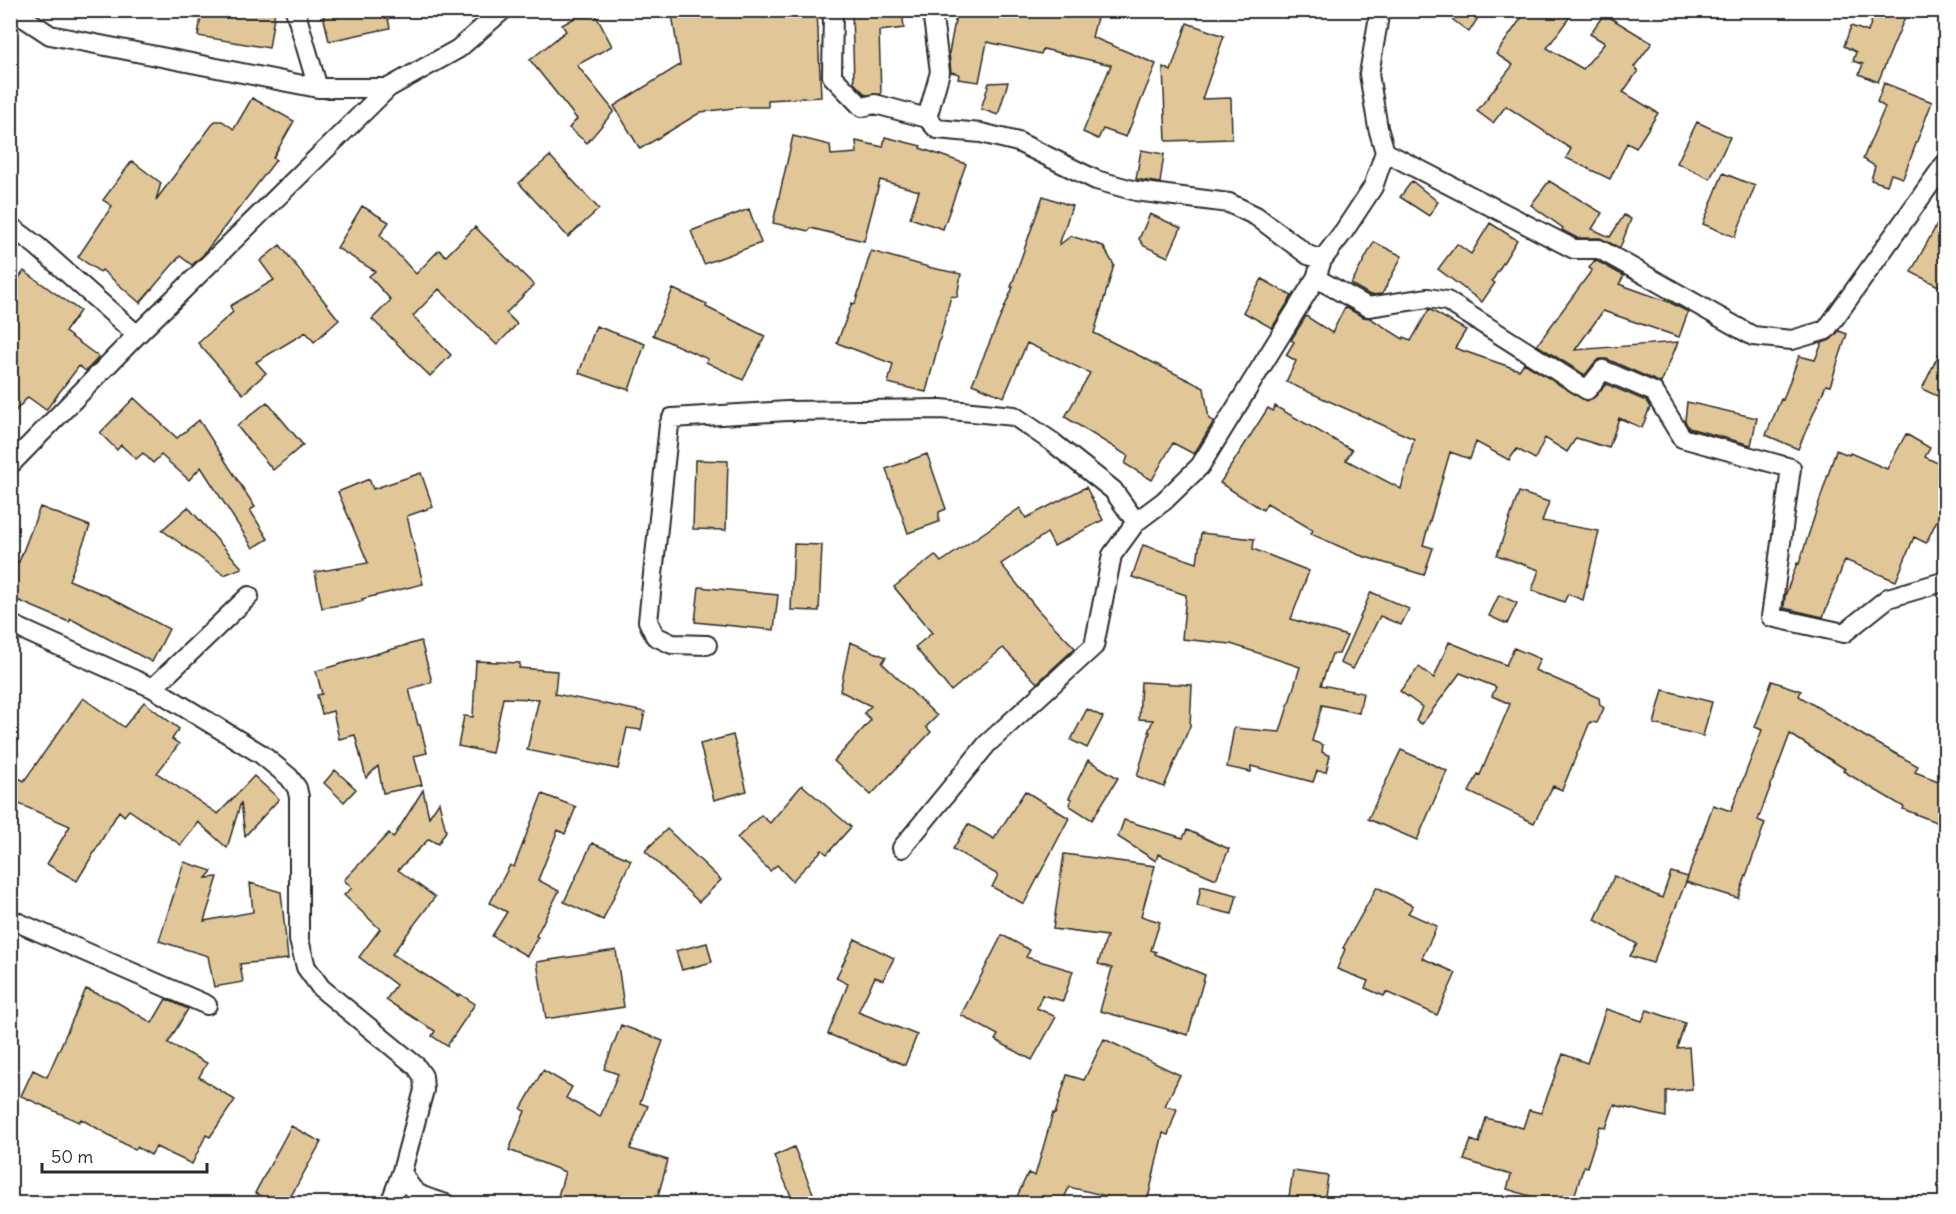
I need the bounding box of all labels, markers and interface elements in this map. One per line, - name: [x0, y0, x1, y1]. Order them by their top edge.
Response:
- scale bar: [42, 1136, 207, 1174]
- text: 50 m: [51, 1145, 93, 1168]

